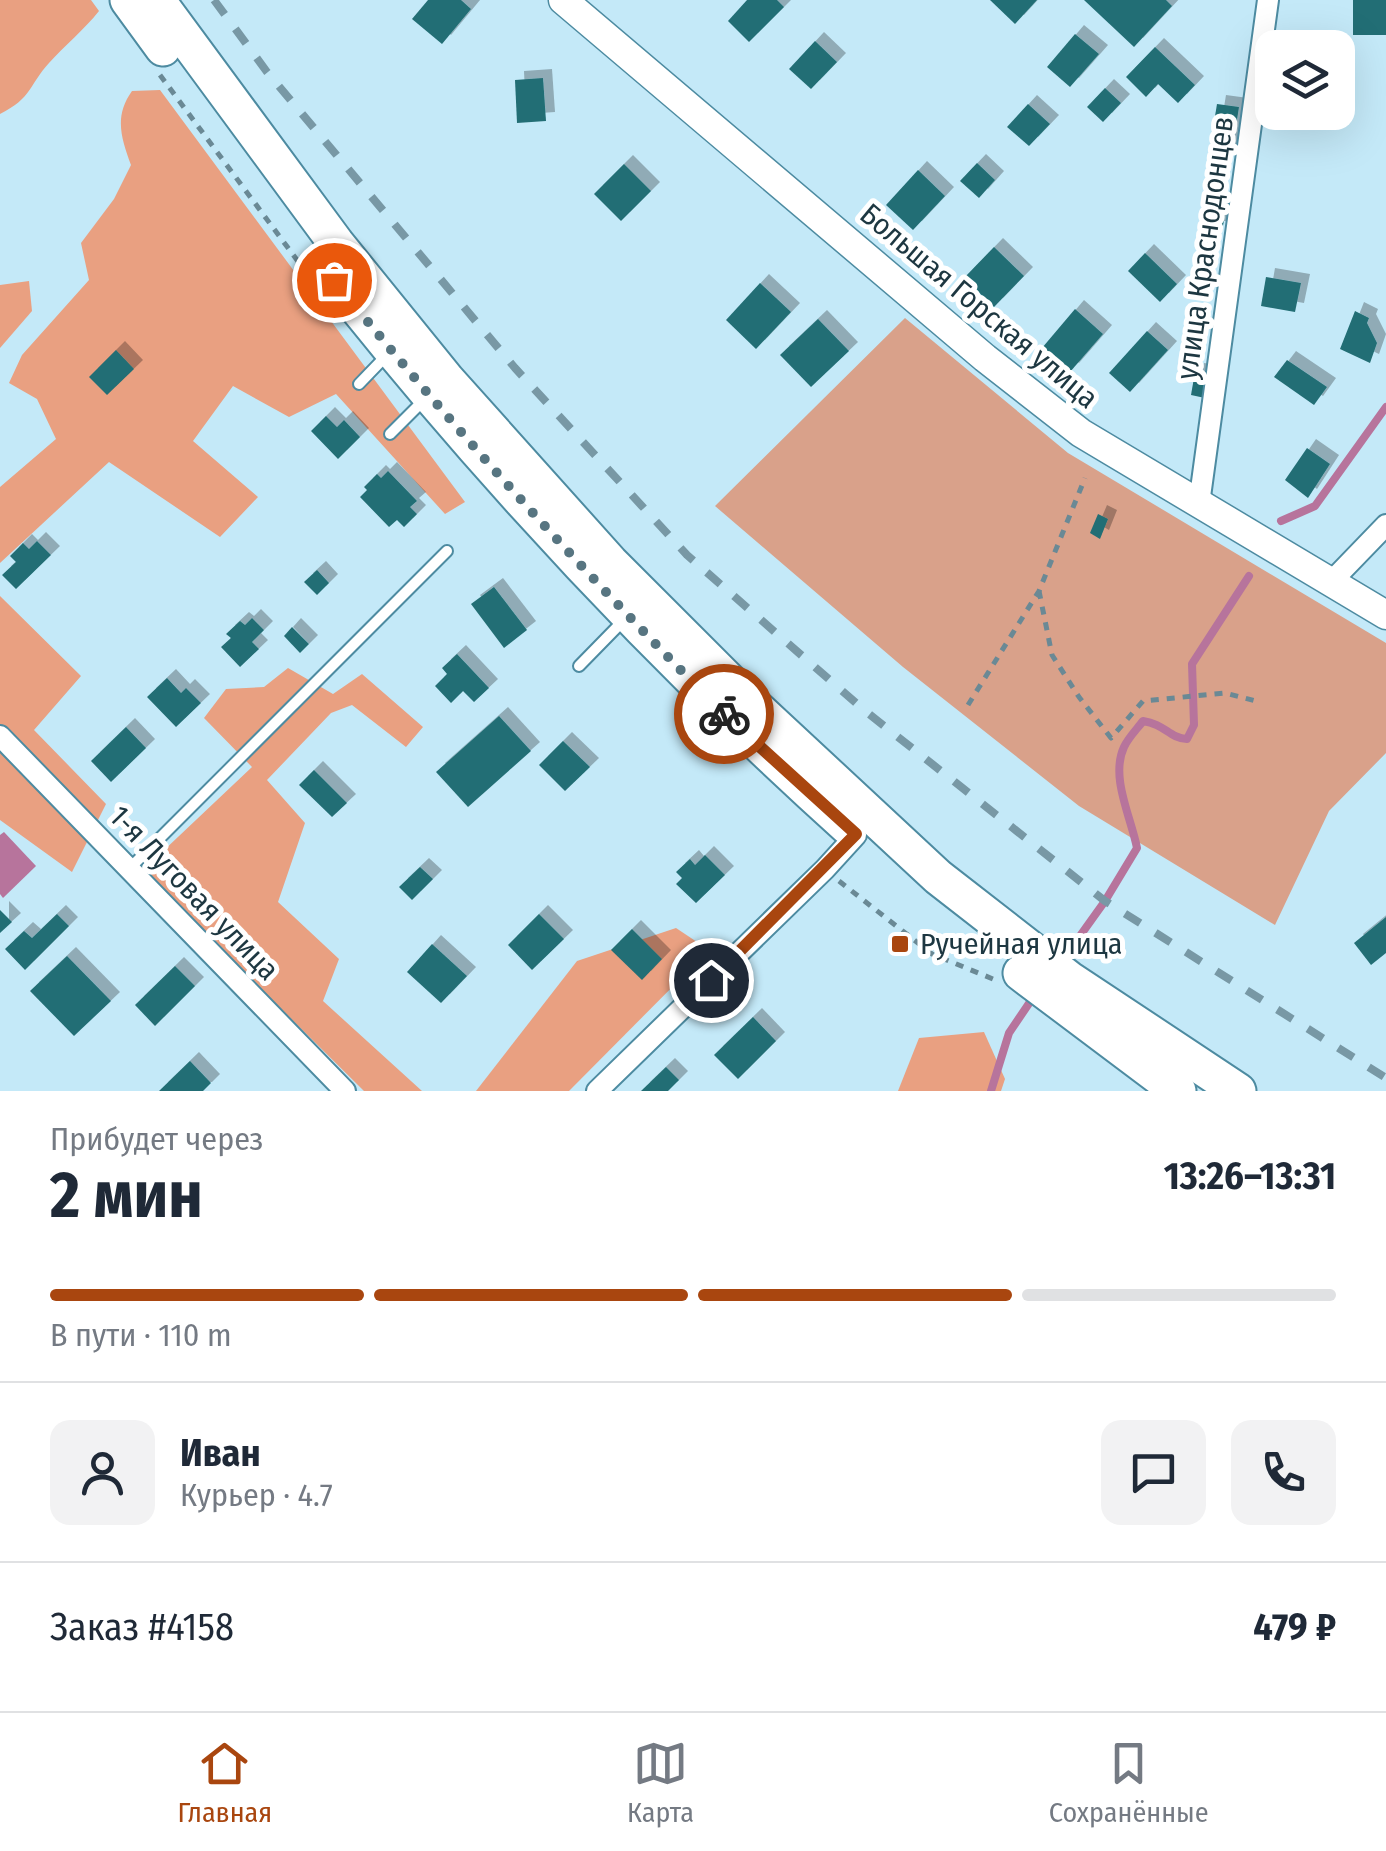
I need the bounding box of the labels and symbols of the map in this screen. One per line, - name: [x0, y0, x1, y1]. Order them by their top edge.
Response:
- street label: улица Краснодонцев: [1169, 114, 1241, 382]
- street label: Большая Горская улица: [853, 196, 1105, 416]
- pin: [292, 238, 377, 323]
- courier: [674, 664, 774, 764]
- street label: 1-я Луговая улица: [102, 798, 286, 988]
- place label: Ручейная улица: [920, 926, 1123, 962]
- marker: Ручейная улица: [889, 933, 911, 955]
- pin: [669, 938, 754, 1023]

